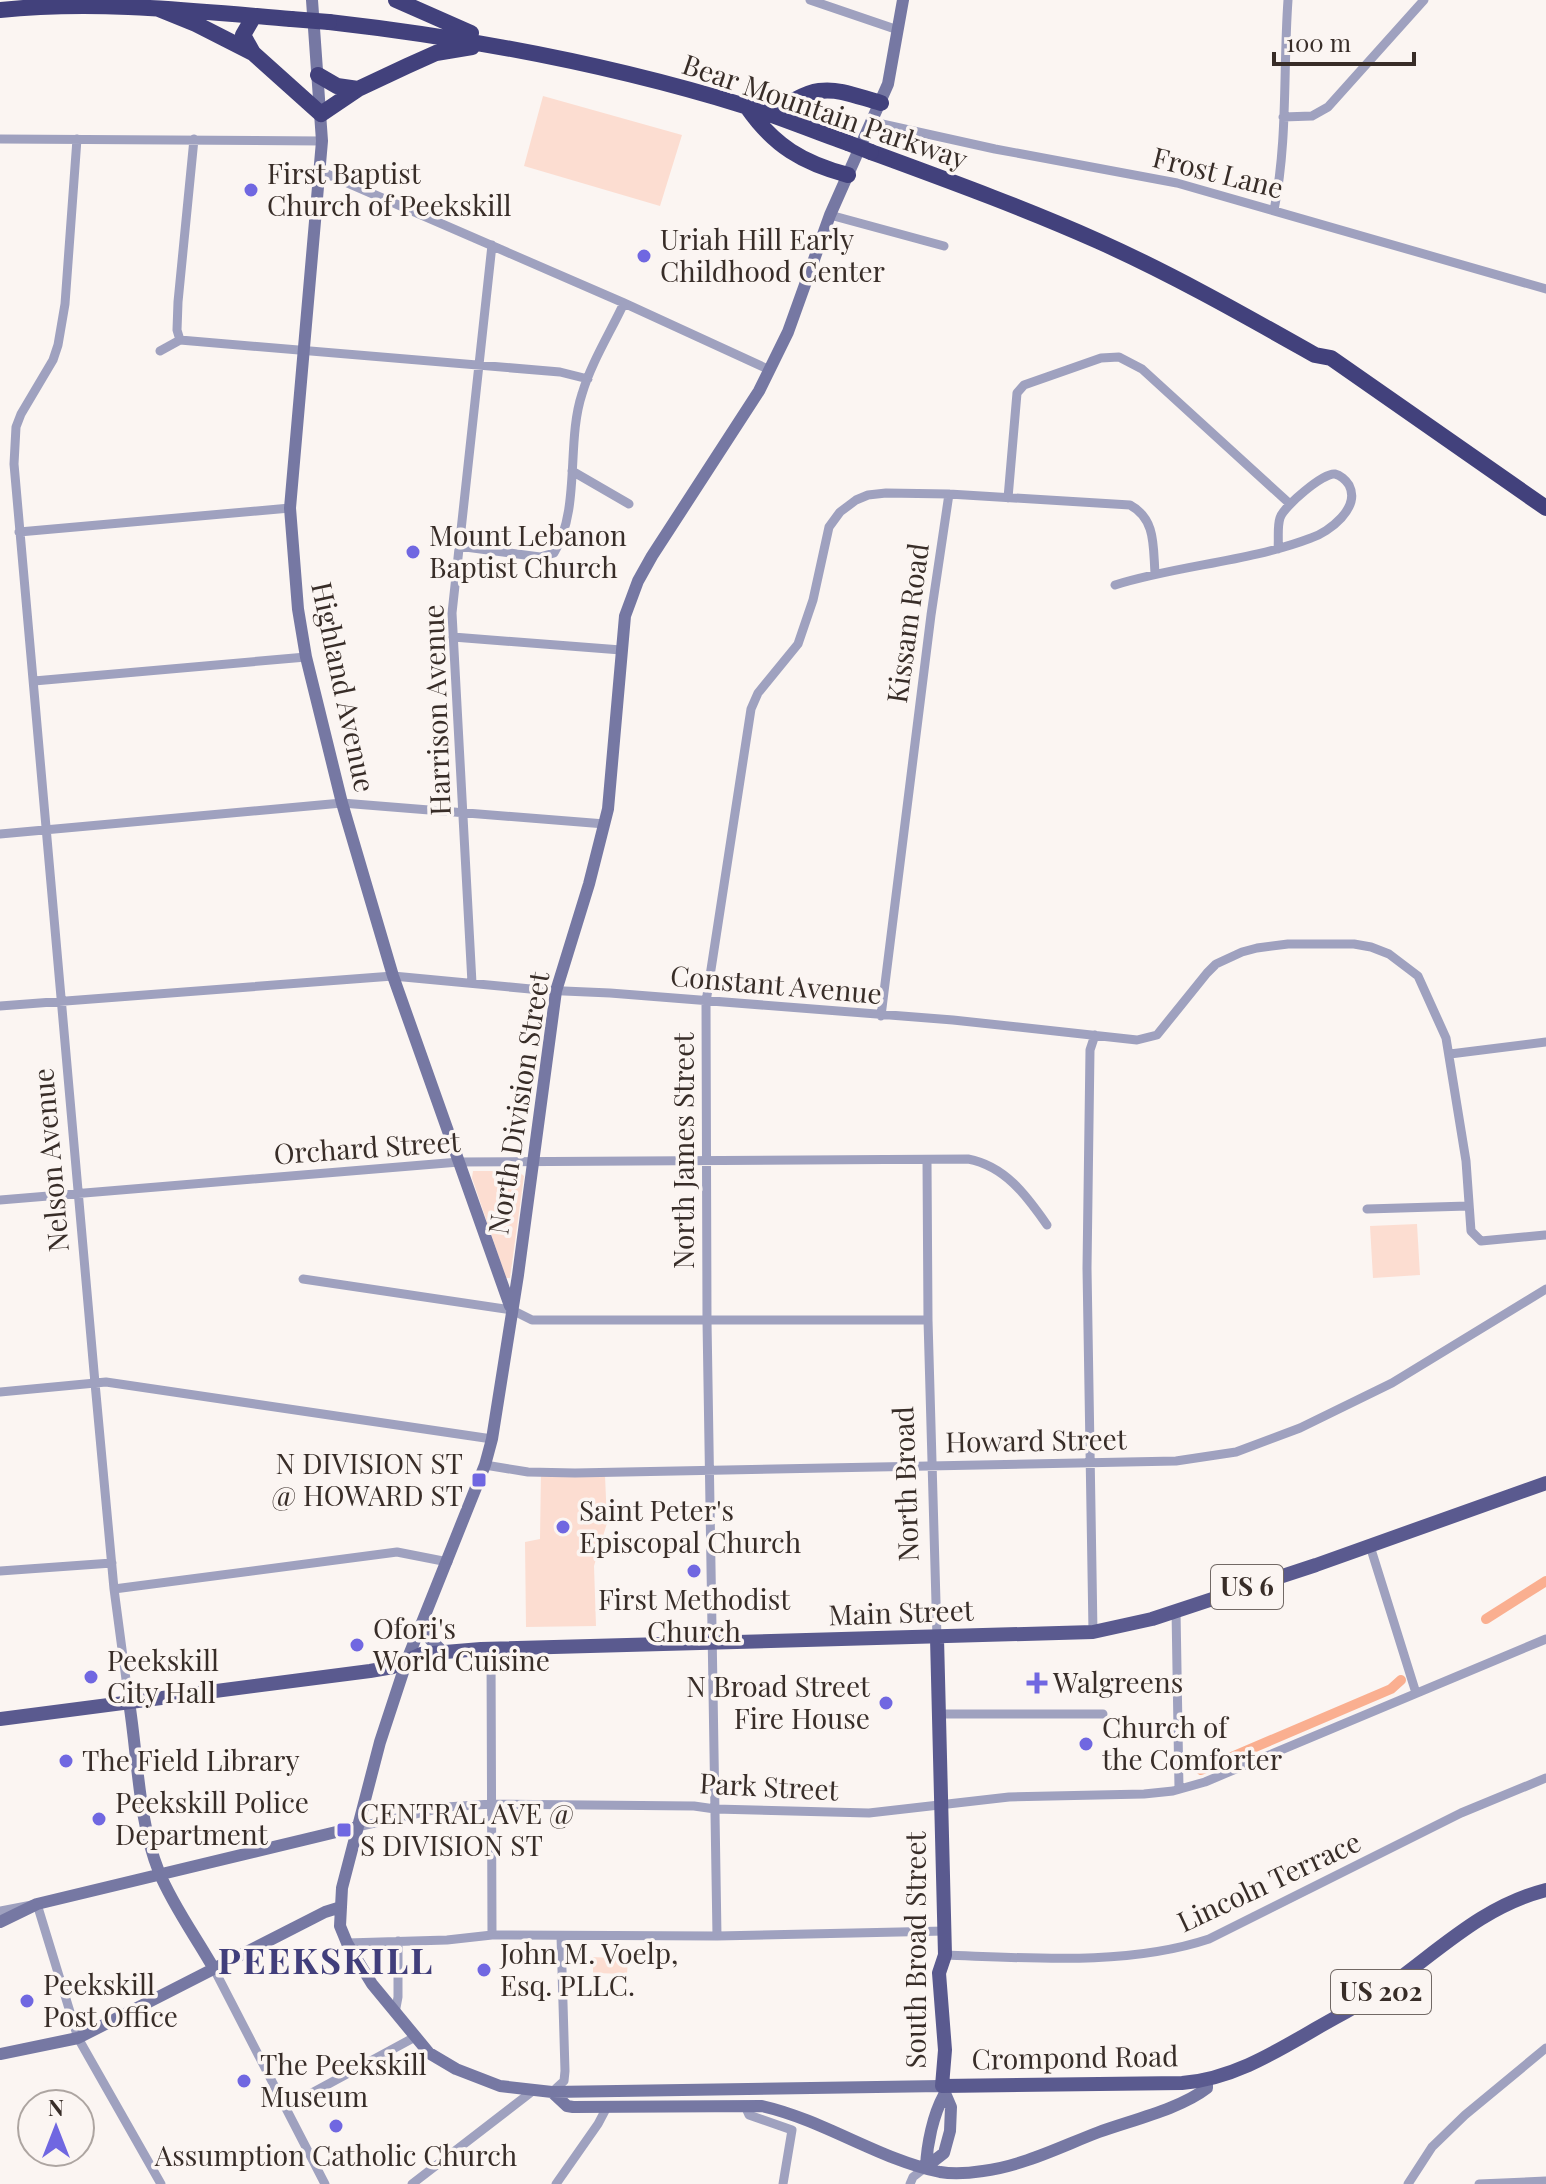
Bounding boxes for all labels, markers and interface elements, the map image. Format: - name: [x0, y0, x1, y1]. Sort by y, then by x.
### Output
- scale bar: [1274, 16, 1414, 66]
- text: 100 m: [1286, 26, 1351, 58]
- street label: Bear Mountain Parkway: [678, 44, 973, 177]
- street label: Frost Lane: [1149, 137, 1288, 206]
- place label: First Baptist Church of Peekskill: [267, 154, 512, 223]
- marker: First Baptist Church of Peekskill: [242, 181, 260, 199]
- place label: Uriah Hill Early Childhood Center: [660, 220, 886, 289]
- marker: Uriah Hill Early Childhood Center: [635, 247, 653, 265]
- place label: Mount Lebanon Baptist Church: [429, 516, 627, 585]
- street label: Kissam Road: [877, 540, 936, 705]
- marker: Mount Lebanon Baptist Church: [404, 543, 422, 561]
- street label: Highland Avenue: [304, 578, 385, 795]
- street label: Harrison Avenue: [413, 604, 458, 816]
- street label: Constant Avenue: [669, 956, 883, 1011]
- street label: North Division Street: [478, 968, 557, 1237]
- street label: North James Street: [664, 1032, 701, 1269]
- street label: Nelson Avenue: [23, 1067, 76, 1254]
- street label: Orchard Street: [272, 1121, 463, 1171]
- street label: North Broad: [883, 1406, 926, 1562]
- street label: Howard Street: [945, 1419, 1128, 1460]
- place label: N DIVISION ST @ HOWARD ST: [271, 1444, 463, 1513]
- marker: N DIVISION ST @ HOWARD ST: [470, 1471, 488, 1489]
- place label: Saint Peter's Episcopal Church: [579, 1491, 802, 1560]
- marker: Saint Peter's Episcopal Church: [554, 1518, 572, 1536]
- marker: First Methodist Church: [685, 1562, 703, 1580]
- road number: US 6: [1211, 1565, 1283, 1609]
- place label: First Methodist Church: [598, 1580, 791, 1649]
- street label: Main Street: [828, 1590, 975, 1633]
- place label: Ofori's World Cuisine: [372, 1609, 550, 1678]
- marker: Ofori's World Cuisine: [348, 1636, 366, 1654]
- place label: Peekskill City Hall: [107, 1641, 219, 1710]
- place label: Walgreens: [1052, 1663, 1183, 1700]
- place label: N Broad Street Fire House: [686, 1667, 871, 1736]
- marker: Peekskill City Hall: [82, 1668, 100, 1686]
- marker: Walgreens: [1028, 1674, 1046, 1692]
- marker: N Broad Street Fire House: [877, 1694, 895, 1712]
- place label: Church of the Comforter: [1102, 1708, 1283, 1777]
- marker: Church of the Comforter: [1077, 1735, 1095, 1753]
- place label: The Field Library: [82, 1741, 300, 1778]
- marker: The Field Library: [57, 1752, 75, 1770]
- street label: Park Street: [699, 1763, 841, 1808]
- place label: Peekskill Police Department: [115, 1783, 309, 1852]
- place label: CENTRAL AVE @ S DIVISION ST: [360, 1794, 574, 1863]
- marker: Peekskill Police Department: [90, 1810, 108, 1828]
- marker: CENTRAL AVE @ S DIVISION ST: [335, 1821, 353, 1839]
- street label: Lincoln Terrace: [1171, 1822, 1366, 1939]
- street label: South Broad Street: [896, 1830, 933, 2069]
- place label: John M. Voelp, Esq. PLLC.: [499, 1934, 678, 2003]
- district label: PEEKSKILL: [218, 1935, 434, 1983]
- marker: John M. Voelp, Esq. PLLC.: [475, 1961, 493, 1979]
- place label: Peekskill Post Office: [43, 1965, 178, 2034]
- road number: US 202: [1331, 1970, 1431, 2014]
- marker: Peekskill Post Office: [18, 1992, 36, 2010]
- street label: Crompond Road: [971, 2036, 1179, 2077]
- place label: The Peekskill Museum: [260, 2045, 427, 2114]
- marker: The Peekskill Museum: [235, 2072, 253, 2090]
- north arrow: [16, 2088, 96, 2168]
- text: N: [48, 2092, 64, 2122]
- marker: Assumption Catholic Church: [327, 2117, 345, 2135]
- place label: Assumption Catholic Church: [154, 2136, 518, 2173]

